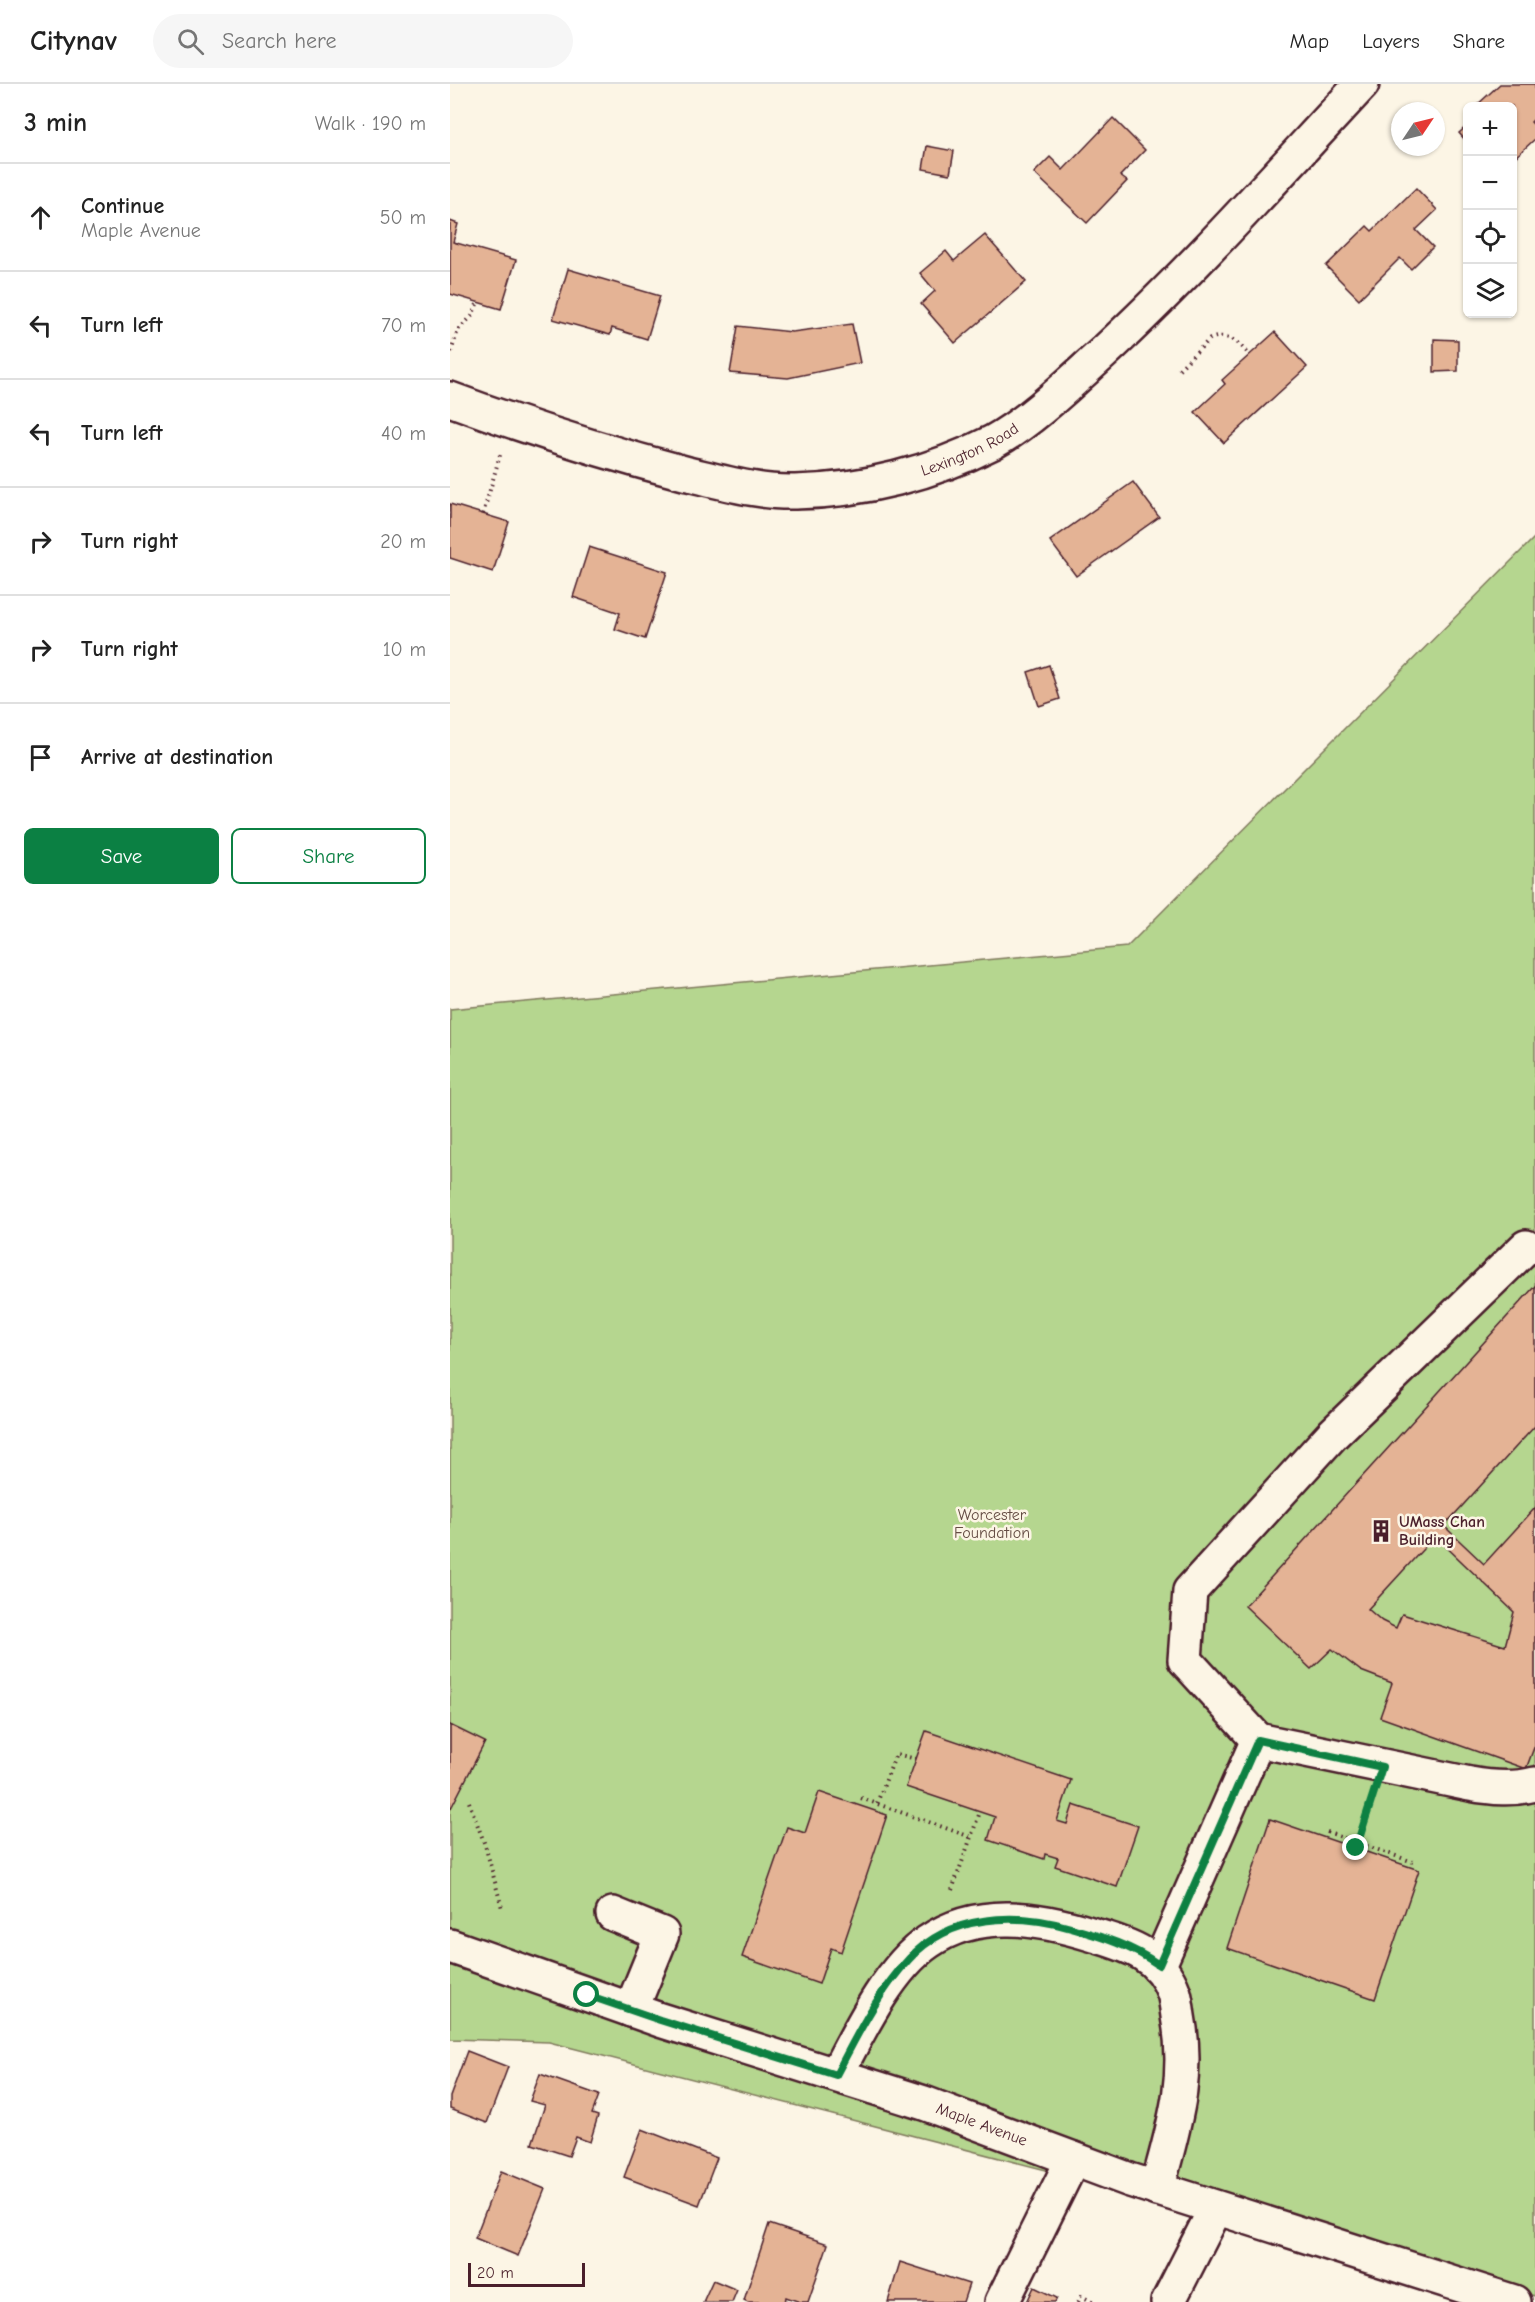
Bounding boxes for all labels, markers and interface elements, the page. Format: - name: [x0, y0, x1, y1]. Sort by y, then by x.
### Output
- search box: [153, 14, 573, 68]
- text: Citynav: [30, 25, 117, 57]
- icon: search: [174, 25, 207, 58]
- text: Search here: [222, 28, 336, 54]
- text: Map: [1290, 29, 1329, 53]
- text: Layers: [1362, 29, 1420, 53]
- text: Share: [1453, 29, 1505, 53]
- north arrow: [1391, 102, 1445, 156]
- map controls: [1463, 102, 1517, 318]
- button: +: [1463, 102, 1517, 156]
- text: 3 min: [24, 108, 87, 138]
- text: Walk · 190 m: [315, 112, 426, 135]
- button: −: [1463, 156, 1517, 210]
- text: Continue: [81, 193, 164, 219]
- icon: ahead: [24, 201, 57, 234]
- text: 50 m: [380, 206, 426, 229]
- button: locate: [1463, 210, 1517, 264]
- text: Maple Avenue: [81, 219, 201, 242]
- button: layers: [1463, 264, 1517, 318]
- icon: left: [24, 309, 57, 342]
- text: Turn left: [81, 312, 163, 338]
- text: 70 m: [381, 314, 426, 337]
- icon: left: [24, 417, 57, 450]
- street label: Lexington Road: [919, 419, 1022, 480]
- text: Turn left: [81, 420, 163, 446]
- text: 40 m: [381, 422, 426, 445]
- icon: right: [24, 525, 57, 558]
- text: Turn right: [81, 528, 178, 554]
- text: 20 m: [380, 530, 426, 553]
- icon: right: [24, 633, 57, 666]
- text: Turn right: [81, 636, 178, 662]
- text: 10 m: [383, 638, 426, 661]
- icon: arrive: [24, 741, 57, 774]
- text: Arrive at destination: [81, 744, 273, 770]
- button: Save: [24, 828, 219, 884]
- button: Share: [231, 828, 426, 884]
- park label: Worcester Foundation: [954, 1506, 1030, 1542]
- place label: UMass Chan Building: [1399, 1513, 1485, 1549]
- building icon: UMass Chan Building: [1368, 1518, 1394, 1544]
- route end: [1342, 1834, 1368, 1860]
- route start: [573, 1981, 599, 2007]
- street label: Maple Avenue: [934, 2099, 1030, 2150]
- scale bar: [468, 2260, 585, 2288]
- text: 20 m: [477, 2264, 514, 2282]

